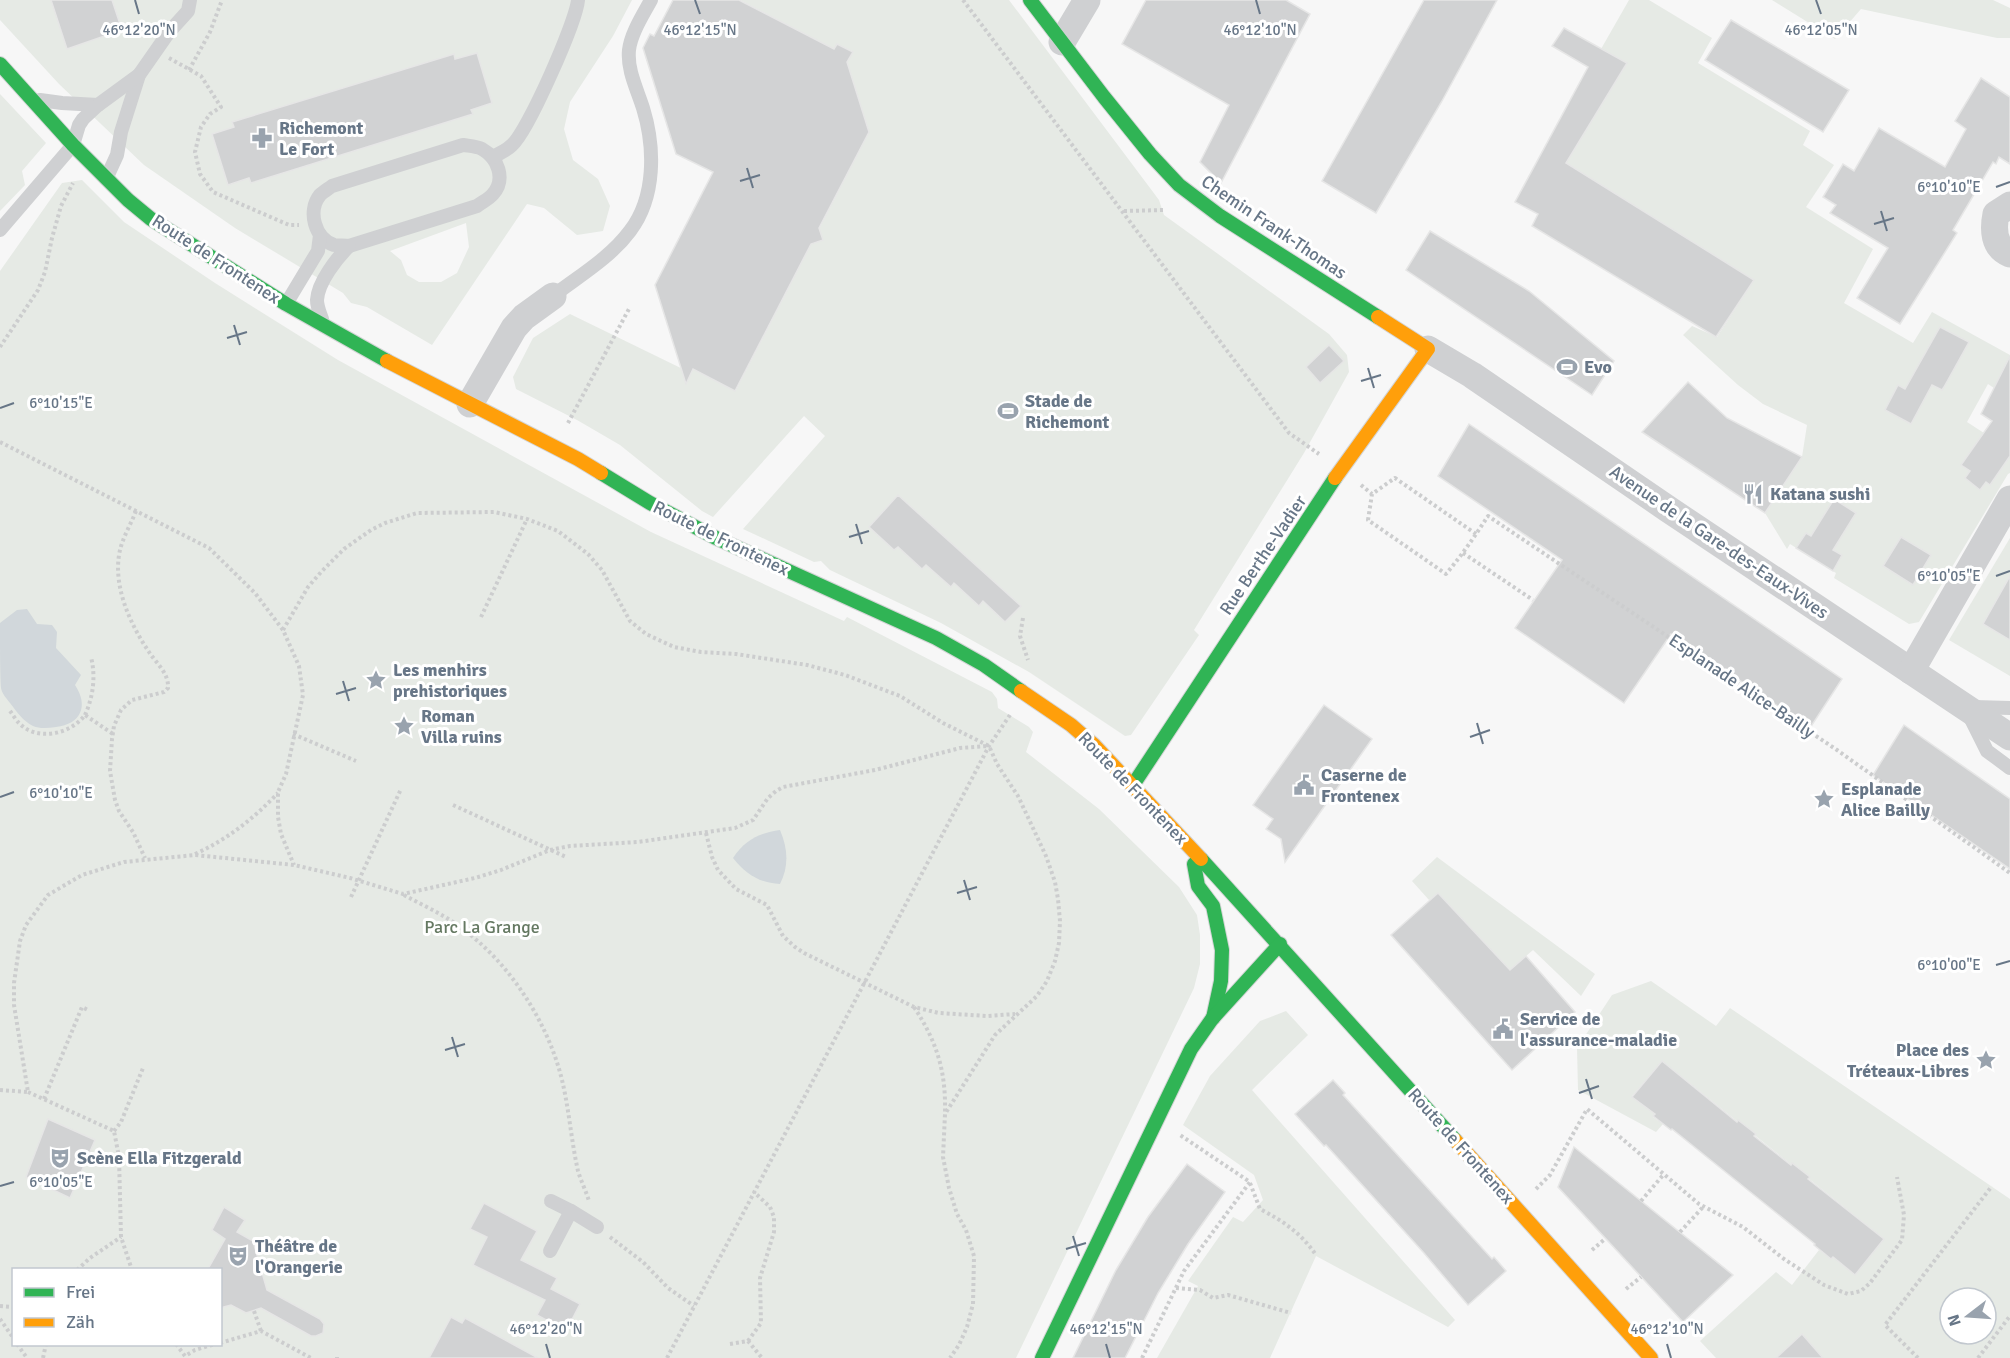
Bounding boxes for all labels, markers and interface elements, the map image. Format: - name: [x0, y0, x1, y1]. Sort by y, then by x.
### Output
- text: 46°12'20"N: [102, 21, 176, 39]
- text: 46°12'15"N: [663, 21, 737, 39]
- text: 46°12'10"N: [1223, 21, 1297, 39]
- text: 46°12'05"N: [1784, 21, 1858, 39]
- place label: Richemont Le Fort: [279, 117, 363, 160]
- pharmacy icon: Richemont Le Fort: [250, 126, 274, 150]
- street label: Chemin Frank-Thomas: [1197, 170, 1351, 284]
- text: 6°10'10"E: [1917, 178, 1981, 196]
- street label: Route de Frontenex: [148, 209, 285, 309]
- sports icon: Evo: [1555, 355, 1579, 379]
- place label: Evo: [1584, 356, 1612, 378]
- place label: Stade de Richemont: [1025, 390, 1109, 433]
- text: 6°10'15"E: [29, 394, 93, 412]
- sports icon: Stade de Richemont: [996, 399, 1020, 423]
- street label: Avenue de la Gare-des-Eaux-Vives: [1606, 461, 1833, 624]
- restaurant icon: Katana sushi: [1741, 482, 1765, 506]
- place label: Katana sushi: [1770, 483, 1870, 505]
- street label: Rue Berthe-Vadier: [1215, 491, 1311, 619]
- street label: Route de Frontenex: [650, 496, 793, 581]
- text: 6°10'05"E: [1917, 567, 1981, 585]
- street label: Esplanade Alice-Bailly: [1665, 629, 1820, 743]
- place label: Les menhirs prehistoriques: [393, 659, 507, 702]
- place icon: Les menhirs prehistoriques: [364, 668, 388, 692]
- place label: Roman Villa ruins: [421, 705, 502, 748]
- place icon: Roman Villa ruins: [392, 714, 416, 738]
- street label: Route de Frontenex: [1074, 727, 1193, 849]
- place label: Caserne de Frontenex: [1321, 764, 1407, 807]
- public building icon: Caserne de Frontenex: [1292, 773, 1316, 797]
- place label: Esplanade Alice Bailly: [1841, 778, 1930, 821]
- text: 6°10'10"E: [29, 784, 93, 802]
- place icon: Esplanade Alice Bailly: [1812, 787, 1836, 811]
- park label: Parc La Grange: [424, 916, 540, 938]
- text: 6°10'00"E: [1917, 956, 1981, 974]
- place label: Service de l'assurance-maladie: [1520, 1008, 1677, 1051]
- public building icon: Service de l'assurance-maladie: [1491, 1017, 1515, 1041]
- place label: Place des Tréteaux-Libres: [1847, 1039, 1969, 1082]
- place icon: Place des Tréteaux-Libres: [1974, 1048, 1998, 1072]
- street label: Route de Frontenex: [1403, 1084, 1519, 1209]
- theatre icon: Scène Ella Fitzgerald: [48, 1146, 72, 1170]
- place label: Scène Ella Fitzgerald: [77, 1147, 242, 1169]
- text: 6°10'05"E: [29, 1173, 93, 1191]
- place label: Théâtre de l'Orangerie: [255, 1235, 343, 1278]
- theatre icon: Théâtre de l'Orangerie: [226, 1244, 250, 1268]
- legend: [12, 1268, 222, 1346]
- text: Frei: [66, 1281, 95, 1303]
- north arrow: [1938, 1286, 1998, 1346]
- text: Zäh: [66, 1311, 95, 1333]
- text: N: [1943, 1312, 1966, 1328]
- text: 46°12'20"N: [509, 1320, 583, 1338]
- text: 46°12'15"N: [1069, 1320, 1143, 1338]
- text: 46°12'10"N: [1630, 1320, 1704, 1338]

